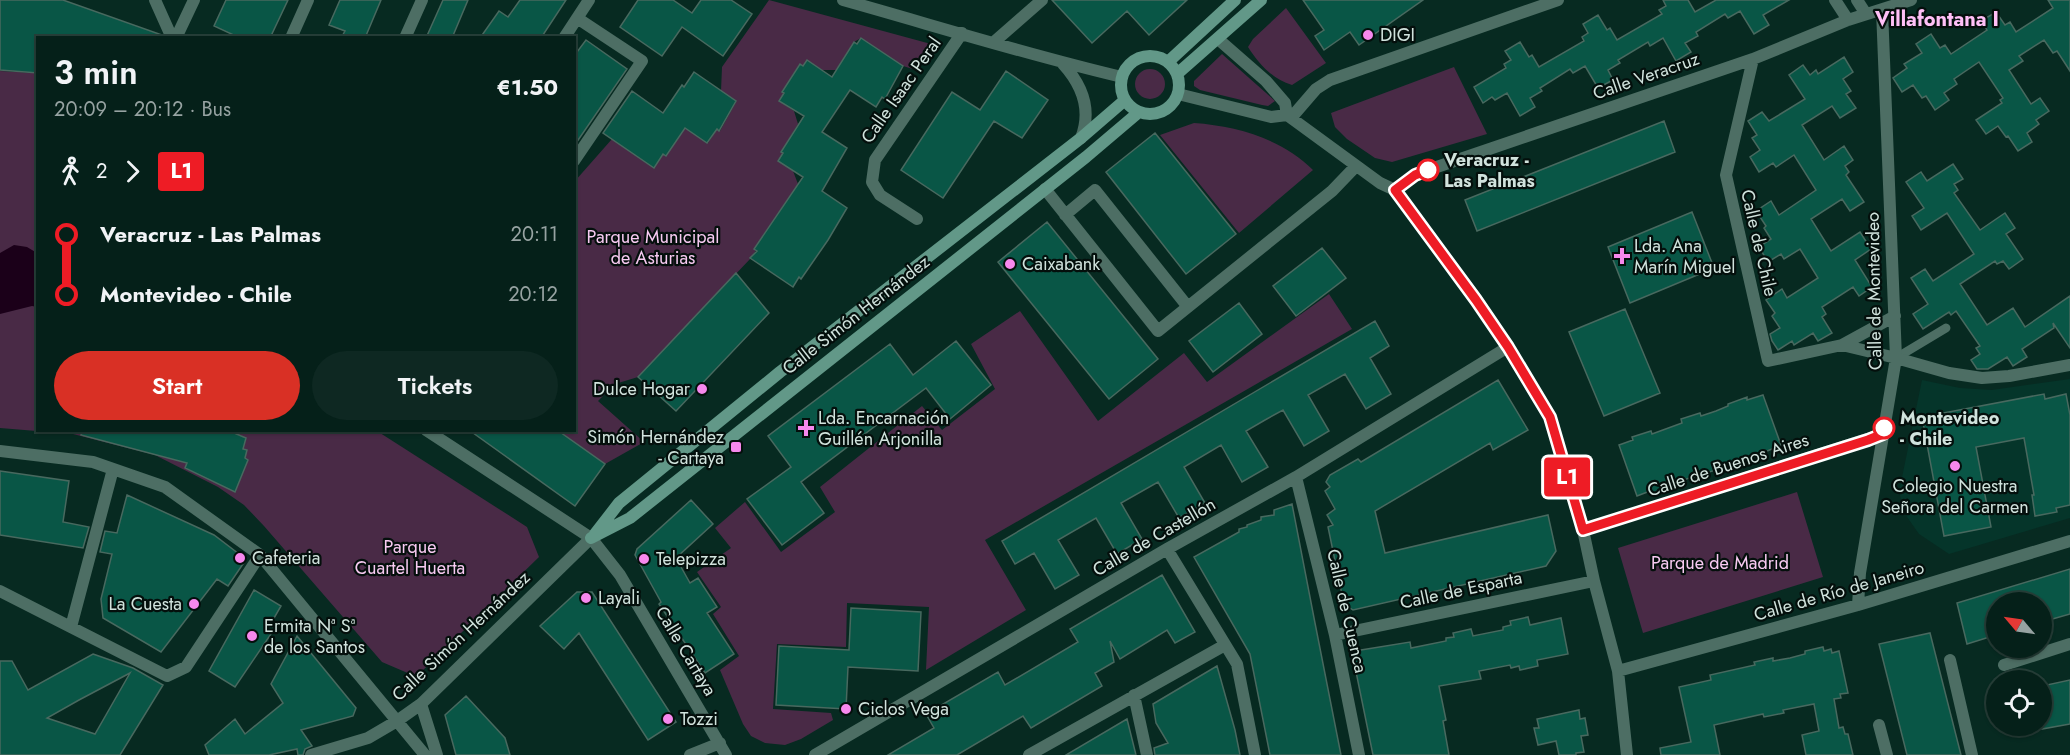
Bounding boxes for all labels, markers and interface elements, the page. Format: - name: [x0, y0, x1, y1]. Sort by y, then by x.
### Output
- district label: Villafontana I: [1874, 5, 1999, 34]
- place label: DIGI: [1380, 22, 1415, 48]
- marker: DIGI: [1361, 28, 1375, 42]
- street label: Calle Isaac Peral: [855, 32, 947, 148]
- street label: Calle Veracruz: [1589, 45, 1703, 106]
- text: 3 min: [54, 49, 138, 96]
- text: €1.50: [497, 71, 558, 103]
- text: 20:09 – 20:12 · Bus: [54, 95, 231, 124]
- place label: Veracruz - Las Palmas: [1443, 147, 1535, 194]
- icon: walk: [54, 155, 87, 188]
- icon: forward: [116, 155, 149, 188]
- text: L1: [170, 156, 192, 186]
- text: 2: [96, 157, 107, 186]
- marker: Veracruz - Las Palmas: [1417, 159, 1439, 181]
- street label: Calle de Chile: [1734, 187, 1784, 299]
- street label: Calle de Montevideo: [1860, 212, 1888, 370]
- text: Veracruz - Las Palmas: [100, 218, 321, 250]
- text: 20:11: [511, 220, 558, 249]
- park label: Parque Municipal de Asturias: [587, 224, 719, 271]
- place label: Lda. Ana Marín Miguel: [1634, 233, 1735, 280]
- street label: Calle Simón Hernández: [777, 249, 936, 381]
- marker: Lda. Ana Marín Miguel: [1615, 249, 1629, 263]
- place label: Caixabank: [1022, 251, 1100, 277]
- marker: Caixabank: [1003, 257, 1017, 271]
- text: Montevideo - Chile: [100, 278, 292, 310]
- text: 20:12: [508, 280, 558, 309]
- button: Start: [54, 351, 300, 420]
- button: Tickets: [312, 351, 558, 420]
- place label: Dulce Hogar: [593, 376, 691, 402]
- marker: Dulce Hogar: [695, 382, 709, 396]
- place label: Lda. Encarnación Guillén Arjonilla: [818, 405, 949, 452]
- place label: Montevideo - Chile: [1900, 405, 2000, 452]
- marker: Montevideo - Chile: [1873, 417, 1895, 439]
- marker: Lda. Encarnación Guillén Arjonilla: [799, 421, 813, 435]
- place label: Simón Hernández - Cartaya: [587, 424, 725, 471]
- street label: Calle de Buenos Aires: [1644, 427, 1812, 503]
- marker: Simón Hernández - Cartaya: [729, 440, 743, 454]
- line badge: L1: [1540, 458, 1594, 496]
- marker: Colegio Nuestra Señora del Carmen: [1948, 459, 1962, 473]
- text: L1: [1556, 462, 1578, 492]
- place label: Colegio Nuestra Señora del Carmen: [1881, 473, 2029, 520]
- street label: Calle de Castellón: [1088, 491, 1220, 583]
- park label: Parque Cuartel Huerta: [355, 534, 465, 581]
- place label: Cafeteria: [252, 545, 321, 571]
- place label: Telepizza: [656, 546, 726, 572]
- street label: Calle de Cuenca: [1320, 546, 1374, 676]
- park label: Parque de Madrid: [1651, 550, 1789, 576]
- marker: Cafeteria: [233, 551, 247, 565]
- marker: Telepizza: [637, 552, 651, 566]
- street label: Calle de Río de Janeiro: [1751, 554, 1927, 628]
- street label: Calle Simón Hernández: [386, 564, 536, 707]
- street label: Calle de Esparta: [1398, 564, 1524, 616]
- place label: Layali: [598, 585, 640, 611]
- place label: La Cuesta: [109, 591, 182, 617]
- marker: Layali: [579, 591, 593, 605]
- north arrow: [1986, 592, 2052, 658]
- map controls: [1986, 592, 2052, 736]
- marker: La Cuesta: [187, 597, 201, 611]
- street label: Calle Cartaya: [649, 601, 723, 701]
- place label: Ermita Nª Sª de los Santos: [264, 613, 365, 660]
- marker: Ermita Nª Sª de los Santos: [245, 629, 259, 643]
- button: locate: [1986, 670, 2052, 736]
- place label: Ciclos Vega: [858, 696, 949, 722]
- marker: Ciclos Vega: [839, 702, 853, 716]
- place label: Tozzi: [680, 706, 718, 732]
- marker: Tozzi: [661, 712, 675, 726]

